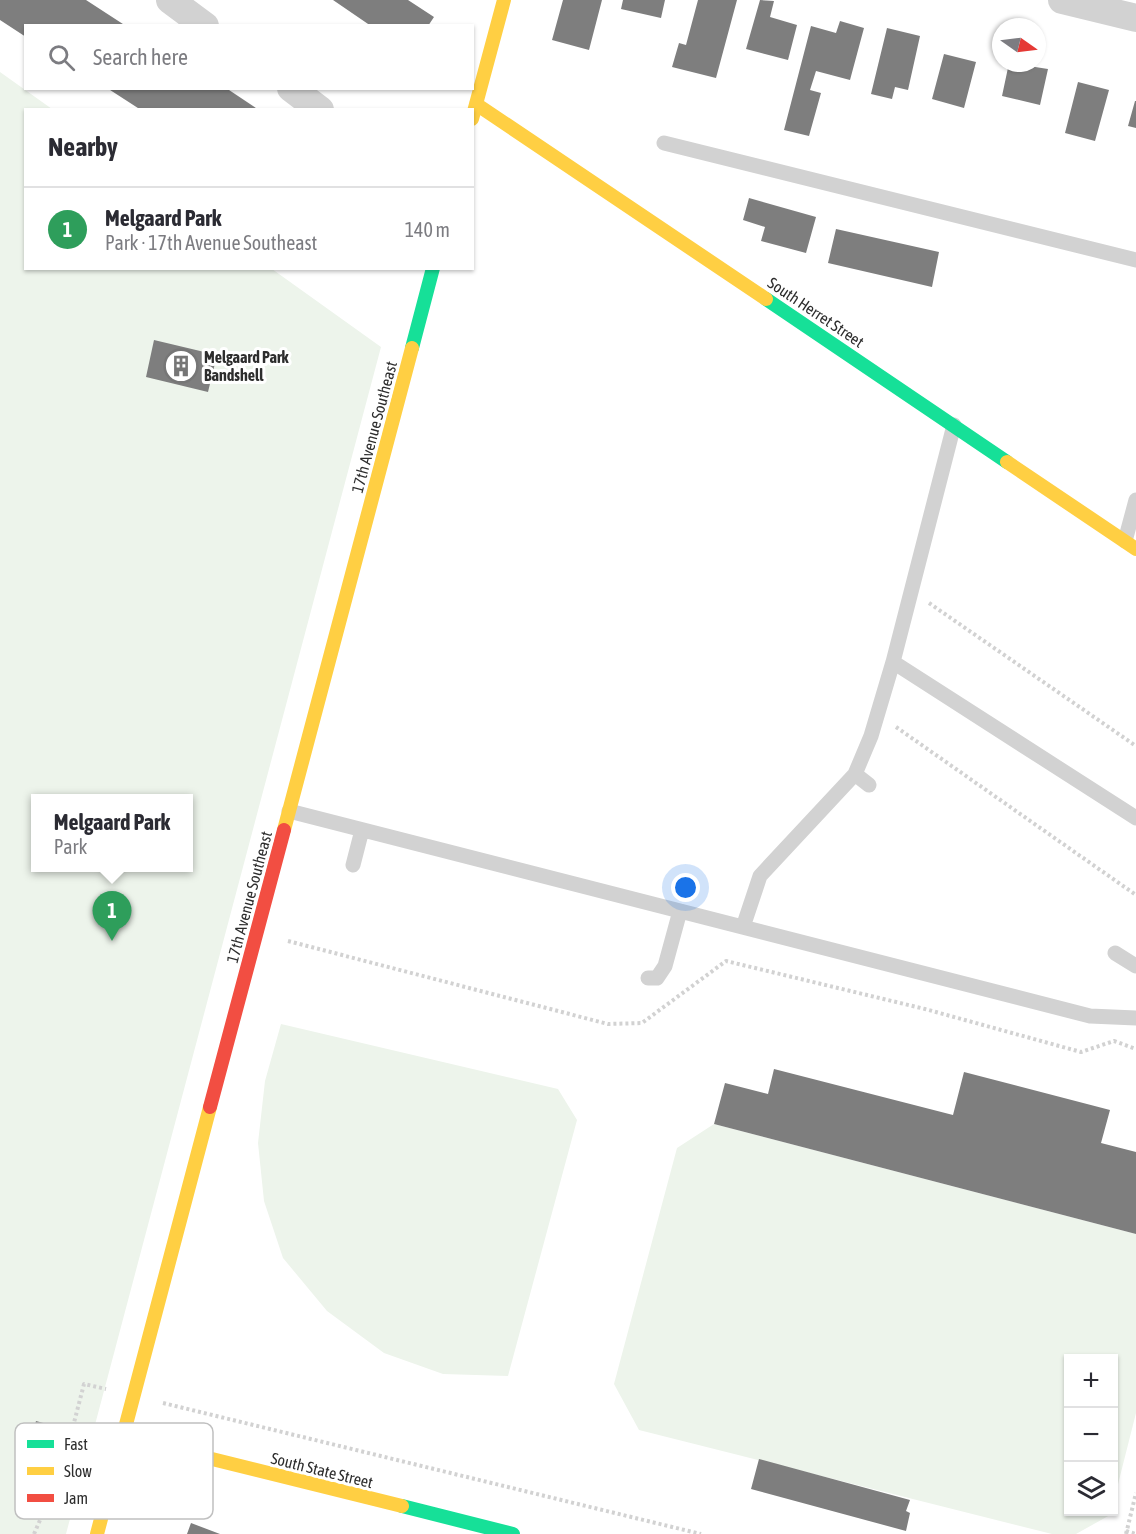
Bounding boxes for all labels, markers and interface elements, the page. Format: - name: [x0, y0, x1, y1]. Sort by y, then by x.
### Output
- north arrow: [992, 18, 1046, 72]
- search box: [24, 24, 474, 90]
- icon: search: [45, 41, 78, 74]
- text: Search here: [93, 44, 188, 70]
- text: Nearby: [48, 132, 118, 162]
- text: Melgaard Park: [105, 205, 221, 231]
- text: 1: [63, 218, 72, 241]
- text: 140 m: [405, 218, 450, 241]
- text: Park · 17th Avenue Southeast: [105, 231, 317, 254]
- street label: South Herret Street: [765, 273, 868, 351]
- building icon: Melgaard Park Bandshell: [163, 348, 199, 384]
- place label: Melgaard Park Bandshell: [204, 348, 290, 384]
- street label: 17th Avenue Southeast: [348, 359, 400, 495]
- popup: [31, 794, 193, 872]
- text: Melgaard Park: [54, 809, 170, 835]
- street label: 17th Avenue Southeast: [223, 829, 275, 965]
- text: Park: [54, 835, 87, 858]
- your location: [671, 873, 700, 902]
- pin: 1: [92, 892, 132, 941]
- map controls: [1064, 1354, 1118, 1516]
- button: +: [1064, 1354, 1118, 1408]
- button: −: [1064, 1408, 1118, 1462]
- legend: [15, 1423, 213, 1519]
- text: Fast: [64, 1435, 88, 1453]
- street label: South State Street: [269, 1449, 375, 1491]
- text: Slow: [64, 1462, 92, 1480]
- button: layers: [1064, 1462, 1118, 1516]
- text: Jam: [64, 1489, 88, 1507]

